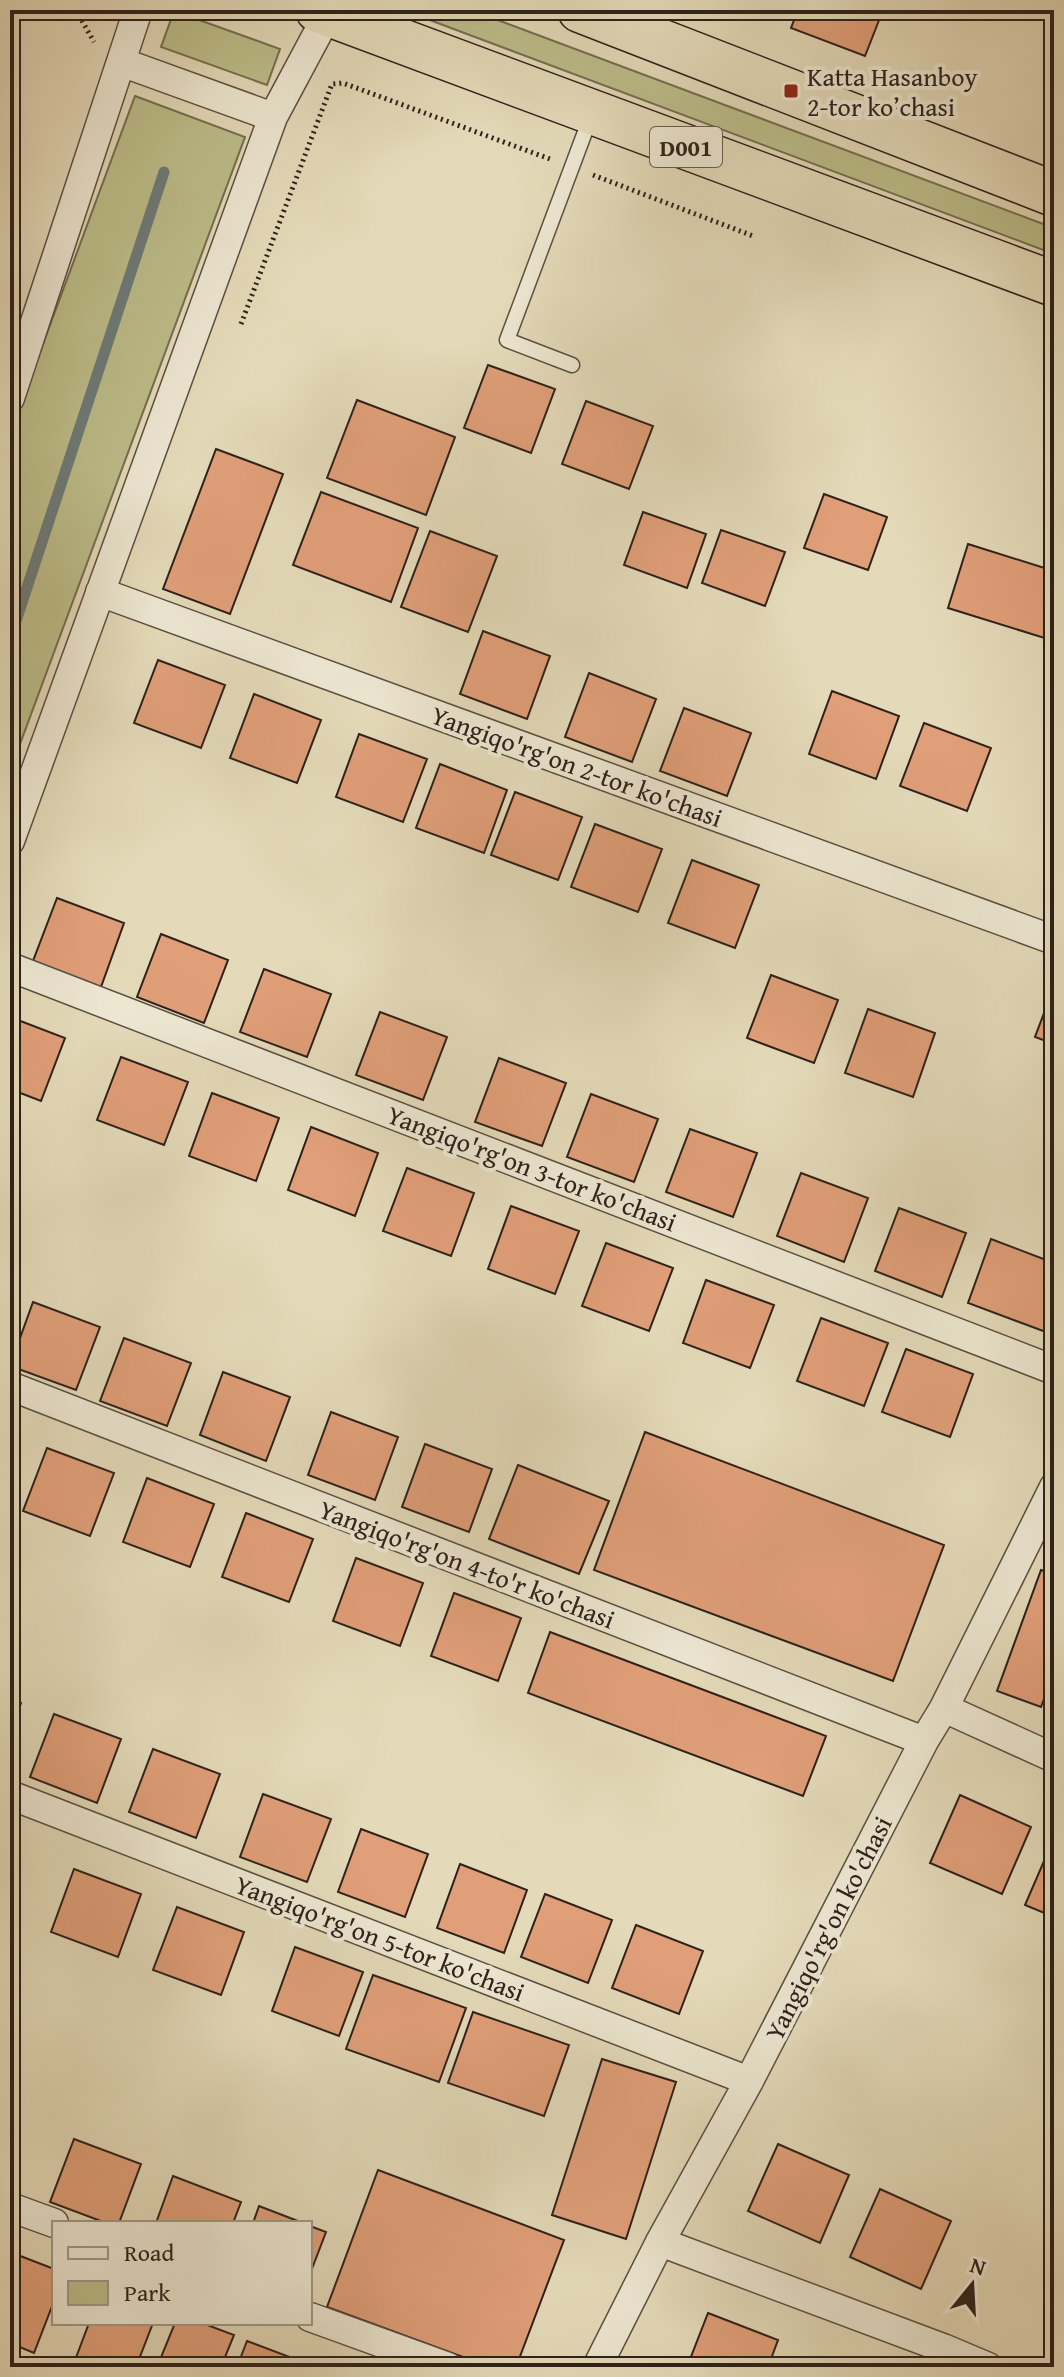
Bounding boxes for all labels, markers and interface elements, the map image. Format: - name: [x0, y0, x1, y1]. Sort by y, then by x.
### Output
- place label: Katta Hasanboy 2-tor ko’chasi: [807, 57, 978, 126]
- marker: Katta Hasanboy 2-tor ko’chasi: [782, 82, 800, 100]
- road number: D001: [650, 127, 722, 167]
- street label: Yangiqo'rg'on 2-tor ko'chasi: [426, 695, 728, 837]
- street label: Yangiqo'rg'on 3-tor ko'chasi: [382, 1095, 682, 1241]
- street label: Yangiqo'rg'on 4-to'r ko'chasi: [313, 1490, 621, 1638]
- street label: Yangiqo'rg'on ko'chasi: [755, 1809, 901, 2047]
- street label: Yangiqo'rg'on 5-tor ko'chasi: [230, 1865, 530, 2011]
- legend: [52, 2221, 312, 2325]
- text: Road: [124, 2235, 174, 2270]
- north arrow: [932, 2245, 1012, 2325]
- text: N: [966, 2248, 990, 2284]
- text: Park: [124, 2275, 171, 2310]

